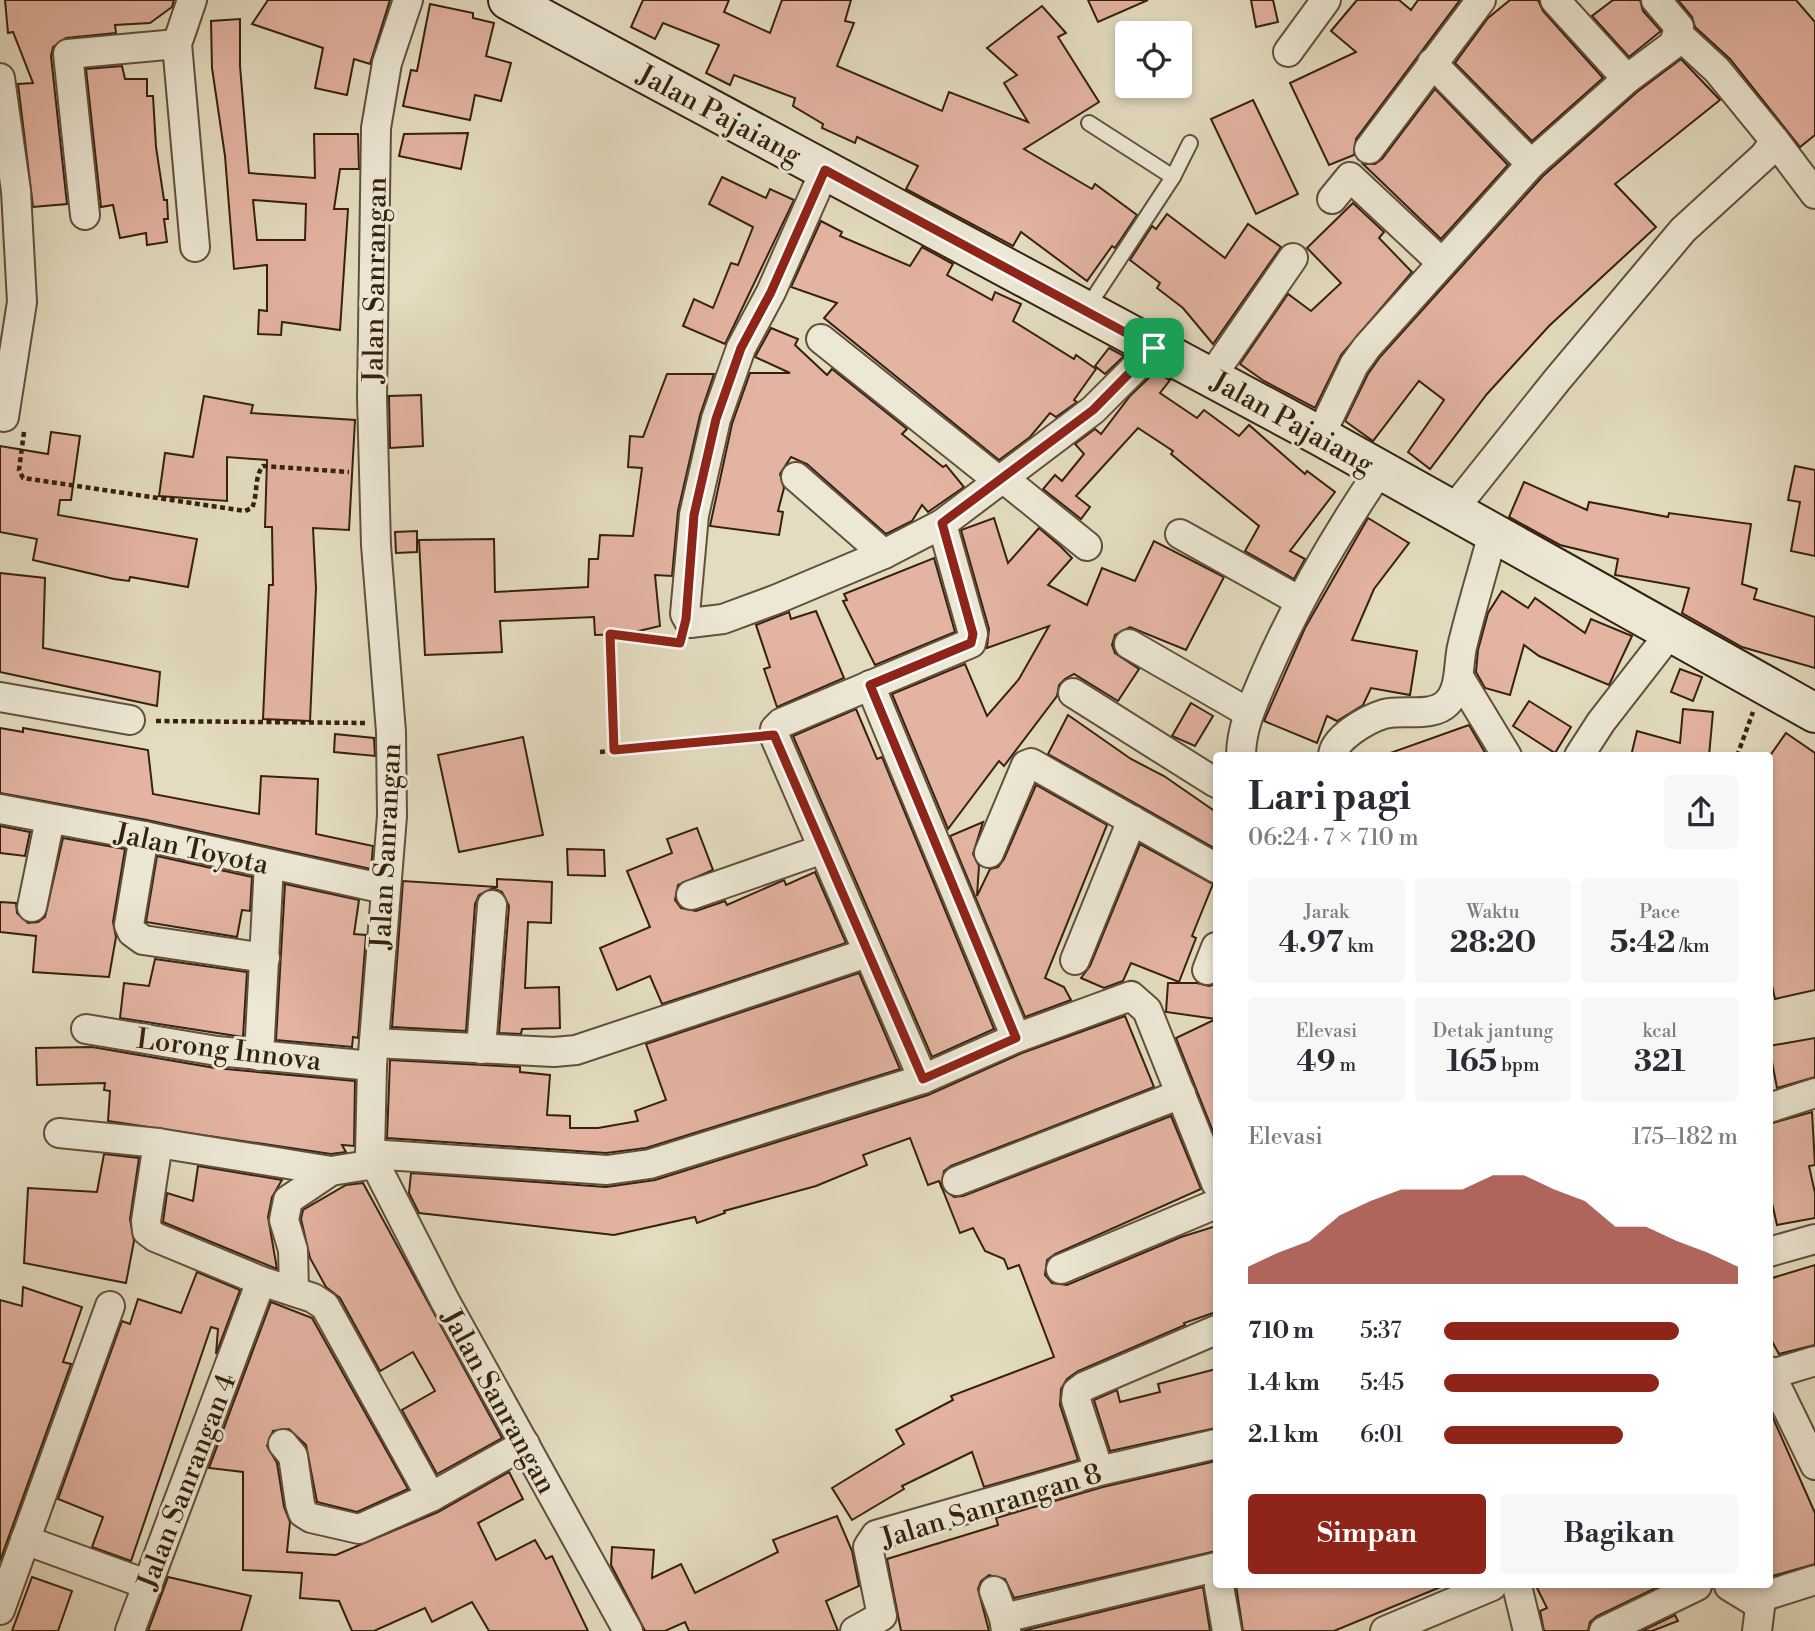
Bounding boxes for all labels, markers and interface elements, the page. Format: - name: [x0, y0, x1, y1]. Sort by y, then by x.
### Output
- map controls: [1115, 21, 1192, 98]
- button: locate: [1115, 21, 1192, 98]
- street label: Jalan Pajaiang: [630, 57, 808, 173]
- street label: Jalan Sanrangan: [356, 176, 395, 384]
- pin: [1124, 318, 1184, 378]
- icon: arrive: [1135, 329, 1173, 367]
- street label: Jalan Pajaiang: [1204, 364, 1380, 483]
- street label: Jalan Sanrangan: [364, 742, 409, 951]
- text: Lari pagi: [1248, 774, 1411, 821]
- button: share: [1664, 775, 1738, 849]
- street label: Jalan Toyota: [111, 816, 273, 883]
- text: 06:24 · 7 × 710 m: [1248, 824, 1419, 852]
- text: Jarak: [1304, 900, 1349, 924]
- text: Waktu: [1466, 900, 1520, 924]
- text: Pace: [1639, 900, 1680, 924]
- text: 4.97: [1279, 924, 1344, 962]
- text: 28:20: [1450, 924, 1536, 962]
- text: 5:42: [1610, 924, 1675, 962]
- text: km: [1344, 934, 1374, 958]
- text: /km: [1675, 934, 1710, 958]
- text: Elevasi: [1295, 1019, 1357, 1043]
- text: Detak jantung: [1433, 1019, 1553, 1043]
- text: kcal: [1642, 1019, 1677, 1043]
- street label: Lorong Innova: [134, 1022, 324, 1079]
- text: 49: [1297, 1043, 1336, 1081]
- text: 165: [1446, 1043, 1497, 1081]
- text: 321: [1634, 1043, 1685, 1081]
- text: m: [1336, 1053, 1356, 1077]
- text: bpm: [1497, 1053, 1540, 1077]
- text: Elevasi: [1248, 1123, 1323, 1151]
- text: 175–182 m: [1632, 1123, 1738, 1151]
- street label: Jalan Sanrangan: [433, 1302, 564, 1501]
- text: 710 m: [1248, 1317, 1314, 1345]
- text: 5:37: [1360, 1317, 1402, 1345]
- street label: Jalan Sanrangan 4: [130, 1369, 245, 1595]
- text: 1.4 km: [1248, 1369, 1320, 1397]
- text: 5:45: [1360, 1369, 1404, 1397]
- text: 2.1 km: [1248, 1421, 1319, 1449]
- text: 6:01: [1360, 1421, 1404, 1449]
- street label: Jalan Sanrangan 8: [876, 1456, 1106, 1557]
- button: Simpan: [1248, 1494, 1486, 1574]
- button: Bagikan: [1500, 1494, 1738, 1574]

